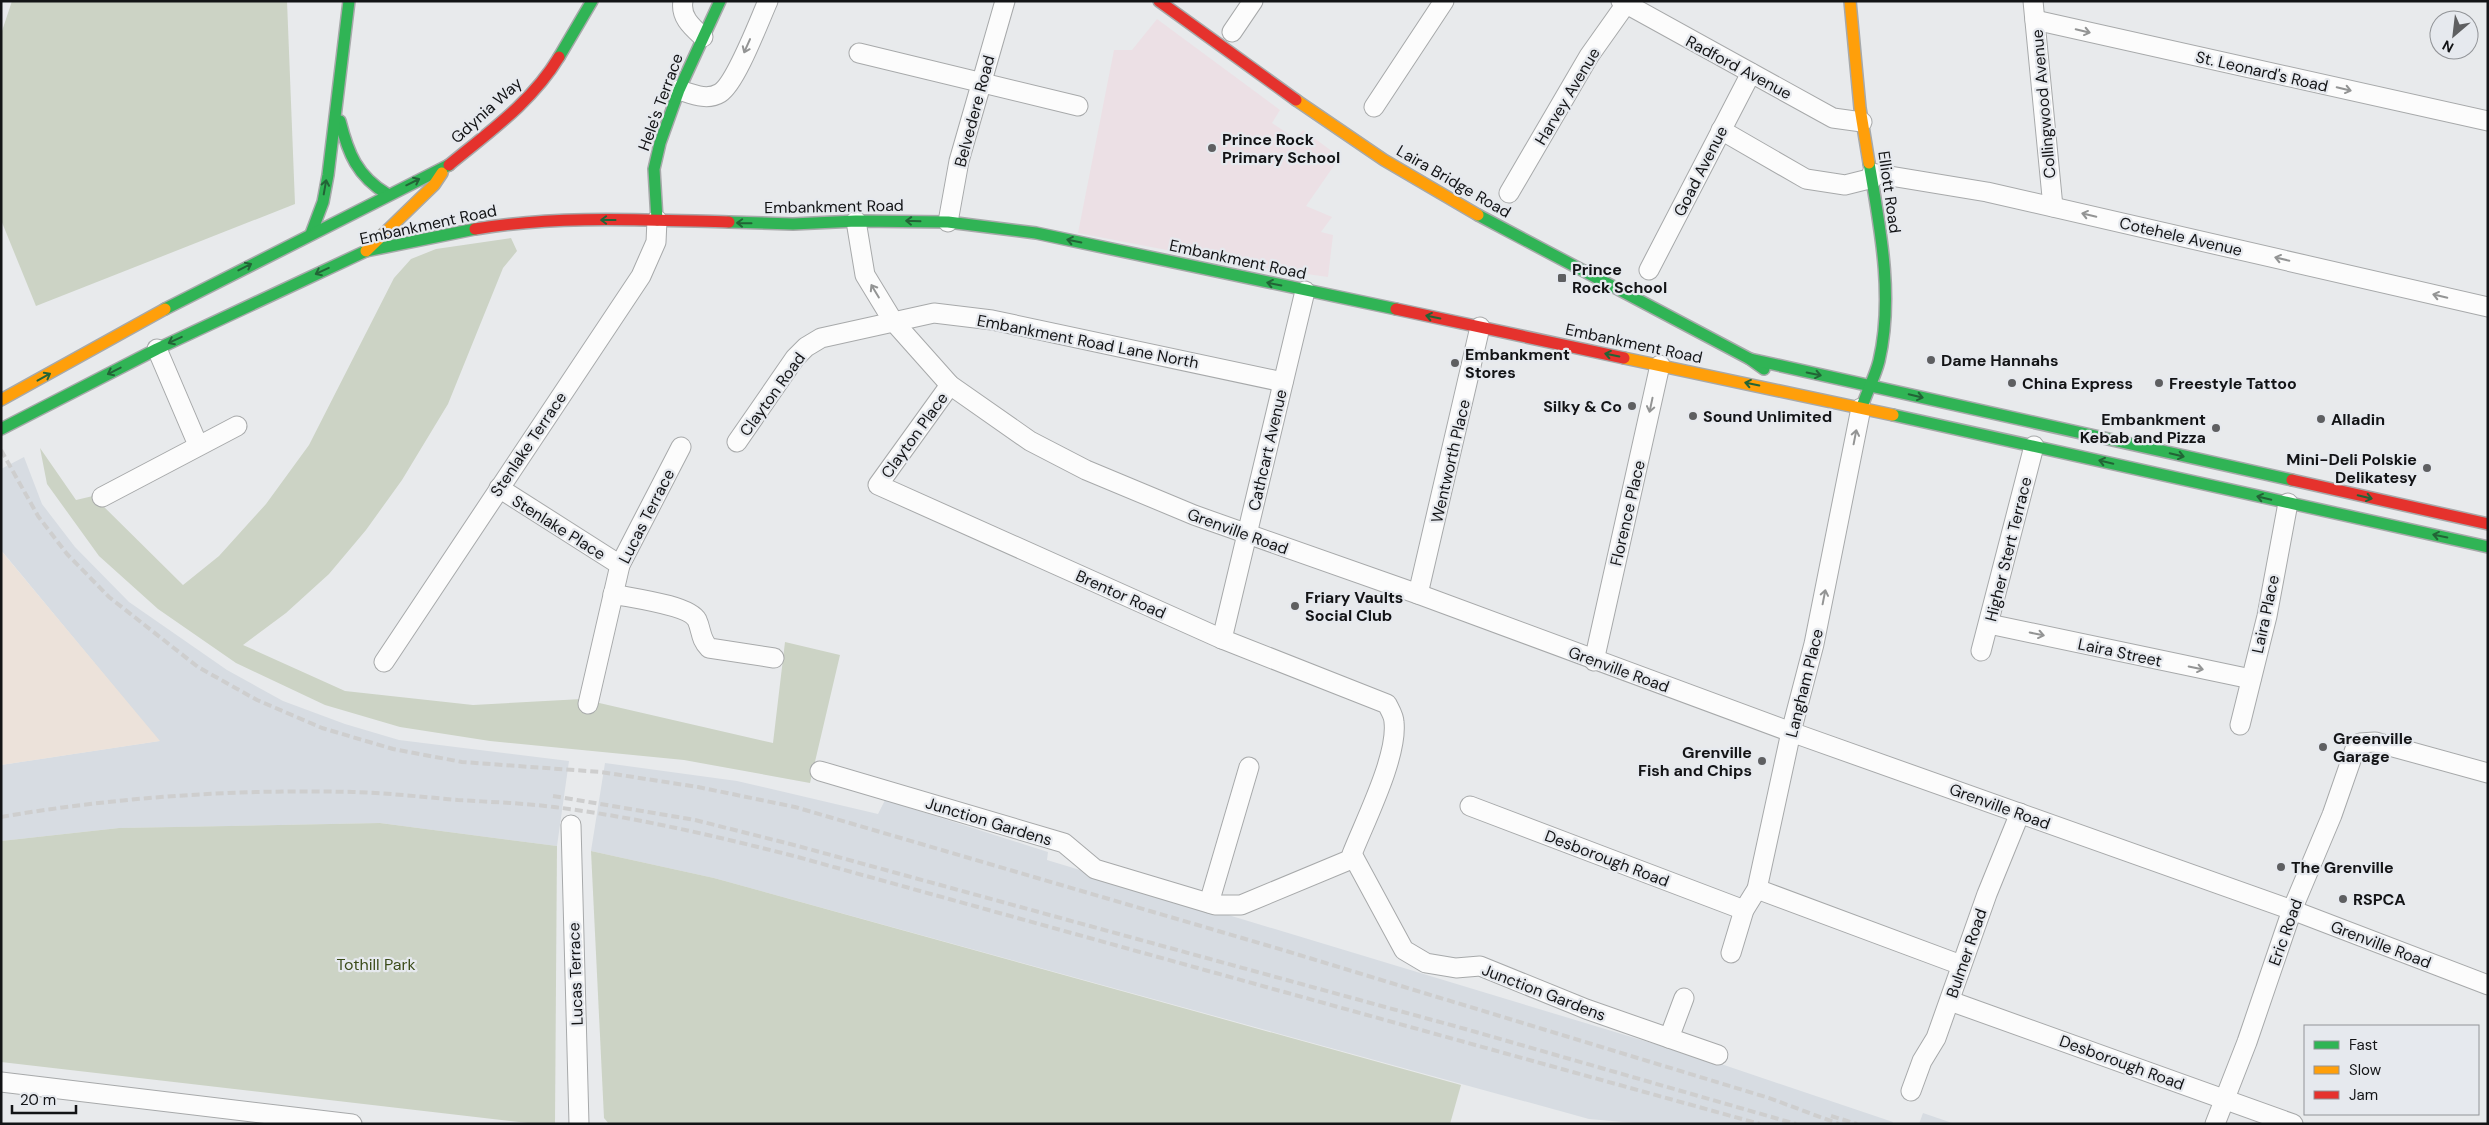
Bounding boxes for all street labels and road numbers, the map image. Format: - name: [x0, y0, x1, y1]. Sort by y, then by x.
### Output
- street label: Collingwood Avenue: [2027, 29, 2060, 179]
- street label: Radford Avenue: [1682, 31, 1795, 104]
- street label: Harvey Avenue: [1530, 44, 1605, 149]
- street label: St. Leonard's Road: [2194, 46, 2330, 97]
- street label: Hele's Terrace: [633, 51, 688, 154]
- street label: Belvedere Road: [949, 53, 999, 169]
- street label: Gdynia Way: [446, 73, 527, 148]
- street label: Goad Avenue: [1669, 122, 1732, 220]
- street label: Laira Bridge Road: [1393, 140, 1515, 223]
- street label: Elliott Road: [1873, 149, 1906, 235]
- street label: Embankment Road: [764, 195, 904, 218]
- street label: Embankment Road: [358, 200, 499, 249]
- street label: Cotehele Avenue: [2117, 212, 2244, 261]
- street label: Embankment Road: [1167, 235, 1308, 284]
- street label: Embankment Road Lane North: [975, 310, 1201, 373]
- street label: Embankment Road: [1563, 319, 1704, 368]
- street label: Clayton Road: [735, 348, 810, 440]
- street label: Cathcart Avenue: [1243, 387, 1292, 513]
- street label: Stenlake Terrace: [486, 388, 571, 501]
- street label: Clayton Place: [876, 388, 953, 482]
- street label: Wentworth Place: [1426, 397, 1475, 525]
- street label: Florence Place: [1605, 458, 1650, 568]
- street label: Lucas Terrace: [614, 466, 679, 567]
- street label: Higher Stert Terrace: [1980, 475, 2037, 624]
- street label: Stenlake Place: [508, 490, 609, 565]
- street label: Grenville Road: [1185, 504, 1291, 559]
- street label: Brentor Road: [1072, 565, 1169, 624]
- street label: Laira Place: [2247, 573, 2284, 655]
- street label: Langham Place: [1781, 627, 1828, 740]
- street label: Laira Street: [2076, 633, 2164, 672]
- street label: Grenville Road: [1566, 642, 1672, 697]
- street label: Grenville Road: [1947, 779, 2053, 834]
- street label: Junction Gardens: [923, 792, 1055, 851]
- street label: Desborough Road: [1542, 825, 1672, 892]
- street label: Eric Road: [2264, 896, 2307, 968]
- street label: Bulmer Road: [1941, 906, 1992, 1001]
- street label: Grenville Road: [2328, 916, 2434, 973]
- street label: Lucas Terrace: [563, 922, 588, 1026]
- street label: Junction Gardens: [1479, 959, 1609, 1026]
- street label: Desborough Road: [2056, 1030, 2187, 1095]

